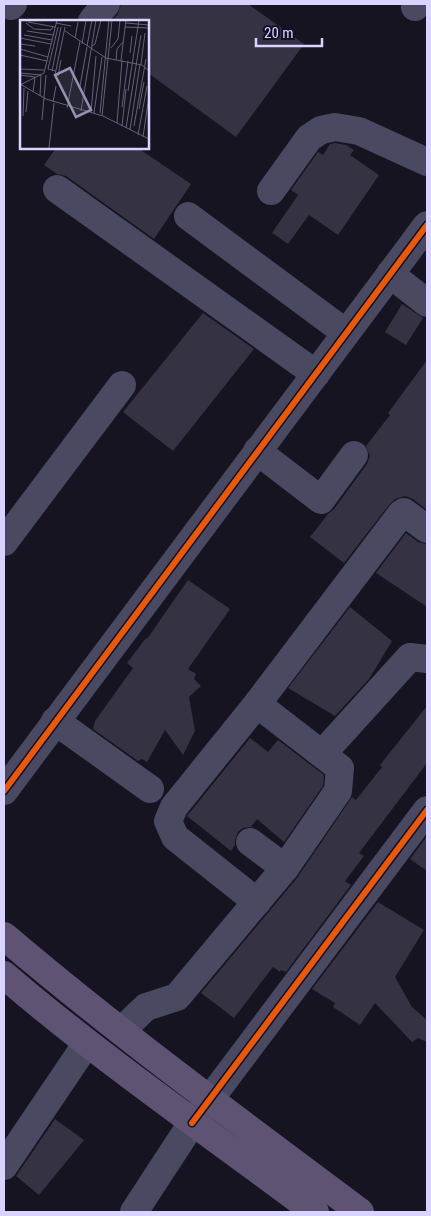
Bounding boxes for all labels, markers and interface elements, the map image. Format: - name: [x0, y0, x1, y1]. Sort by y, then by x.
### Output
- scale bar: [256, 15, 322, 47]
- inset map: [20, 20, 149, 149]
- text: 20 m: [264, 24, 294, 42]

